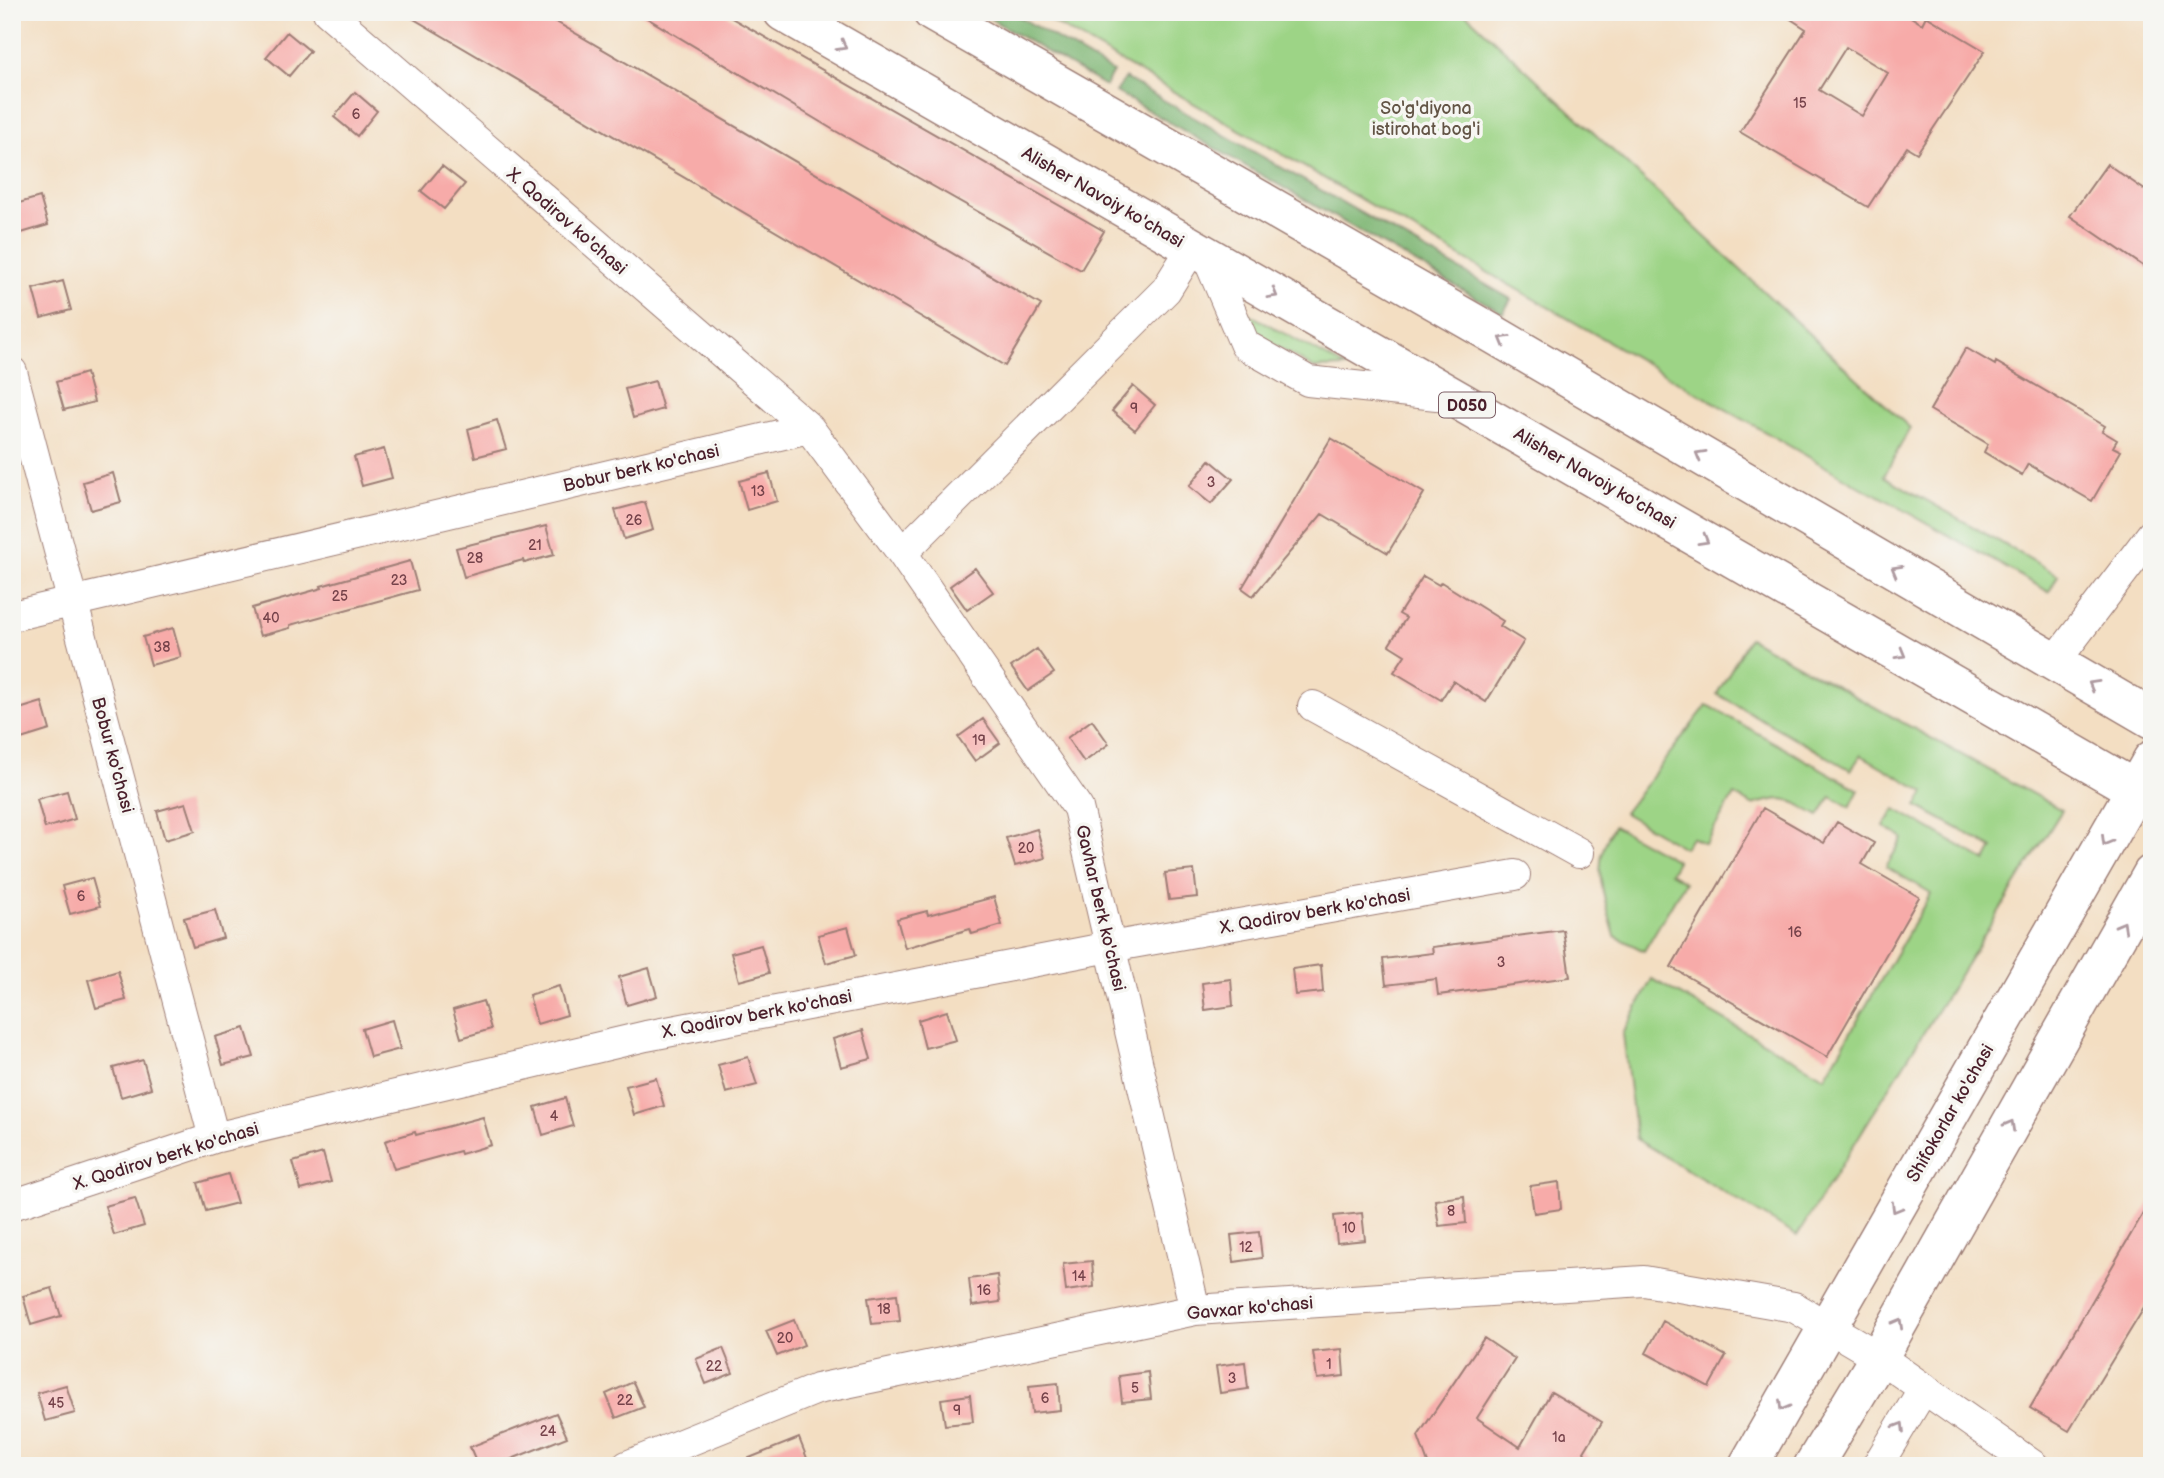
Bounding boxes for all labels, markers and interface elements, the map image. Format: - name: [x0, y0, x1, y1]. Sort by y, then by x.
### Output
- one-way arrow: [834, 38, 847, 51]
- house number: 15: [1793, 95, 1807, 112]
- park label: So'g'diyona istirohat bog'i: [1372, 98, 1480, 140]
- house number: 6: [352, 106, 361, 123]
- street label: Alisher Navoiy ko'chasi: [1018, 142, 1188, 252]
- street label: X. Qodirov ko'chasi: [502, 163, 631, 279]
- one-way arrow: [1265, 286, 1278, 299]
- one-way arrow: [1498, 335, 1511, 348]
- road number: D050: [1439, 392, 1495, 418]
- house number: 9: [1130, 400, 1138, 417]
- street label: Alisher Navoiy ko'chasi: [1510, 423, 1680, 533]
- street label: Bobur berk ko'chasi: [561, 440, 721, 497]
- one-way arrow: [1694, 450, 1707, 463]
- house number: 3: [1207, 474, 1215, 491]
- house number: 13: [751, 483, 765, 500]
- house number: 26: [626, 512, 643, 529]
- one-way arrow: [1697, 532, 1710, 545]
- house number: 21: [528, 537, 542, 554]
- house number: 28: [467, 550, 483, 567]
- one-way arrow: [1891, 565, 1904, 578]
- house number: 23: [391, 572, 407, 589]
- house number: 25: [332, 588, 348, 605]
- house number: 40: [263, 610, 279, 627]
- house number: 38: [154, 639, 170, 656]
- one-way arrow: [1894, 646, 1907, 659]
- one-way arrow: [2087, 680, 2100, 693]
- street label: Bobur ko'chasi: [87, 695, 138, 815]
- house number: 19: [972, 732, 986, 749]
- street label: Gavhar berk ko'chasi: [1071, 823, 1130, 993]
- one-way arrow: [2101, 833, 2114, 846]
- house number: 20: [1018, 840, 1034, 857]
- street label: X. Qodirov berk ko'chasi: [1217, 884, 1412, 939]
- house number: 6: [77, 888, 86, 905]
- one-way arrow: [2114, 921, 2127, 934]
- house number: 16: [1788, 924, 1802, 941]
- house number: 3: [1497, 954, 1505, 971]
- street label: X. Qodirov berk ko'chasi: [659, 986, 854, 1043]
- street label: Shifokorlar ko'chasi: [1902, 1040, 1999, 1186]
- house number: 4: [550, 1108, 559, 1125]
- street label: X. Qodirov berk ko'chasi: [70, 1118, 262, 1195]
- one-way arrow: [2002, 1119, 2015, 1132]
- one-way arrow: [1891, 1201, 1904, 1214]
- house number: 8: [1447, 1203, 1455, 1220]
- house number: 10: [1342, 1220, 1356, 1237]
- house number: 12: [1239, 1239, 1254, 1256]
- house number: 14: [1072, 1268, 1086, 1285]
- house number: 16: [977, 1282, 991, 1299]
- street label: Gavxar ko'chasi: [1186, 1293, 1314, 1324]
- house number: 18: [877, 1301, 891, 1318]
- one-way arrow: [1890, 1317, 1903, 1330]
- house number: 20: [777, 1330, 793, 1347]
- house number: 1: [1326, 1356, 1332, 1373]
- house number: 22: [706, 1358, 723, 1375]
- house number: 3: [1228, 1370, 1236, 1387]
- house number: 5: [1131, 1380, 1139, 1397]
- house number: 6: [1041, 1390, 1050, 1407]
- house number: 22: [617, 1392, 634, 1409]
- house number: 45: [48, 1395, 64, 1412]
- one-way arrow: [1778, 1398, 1791, 1411]
- house number: 9: [953, 1402, 961, 1419]
- one-way arrow: [1892, 1421, 1905, 1434]
- house number: 24: [540, 1423, 557, 1440]
- house number: 1a: [1552, 1429, 1566, 1446]

